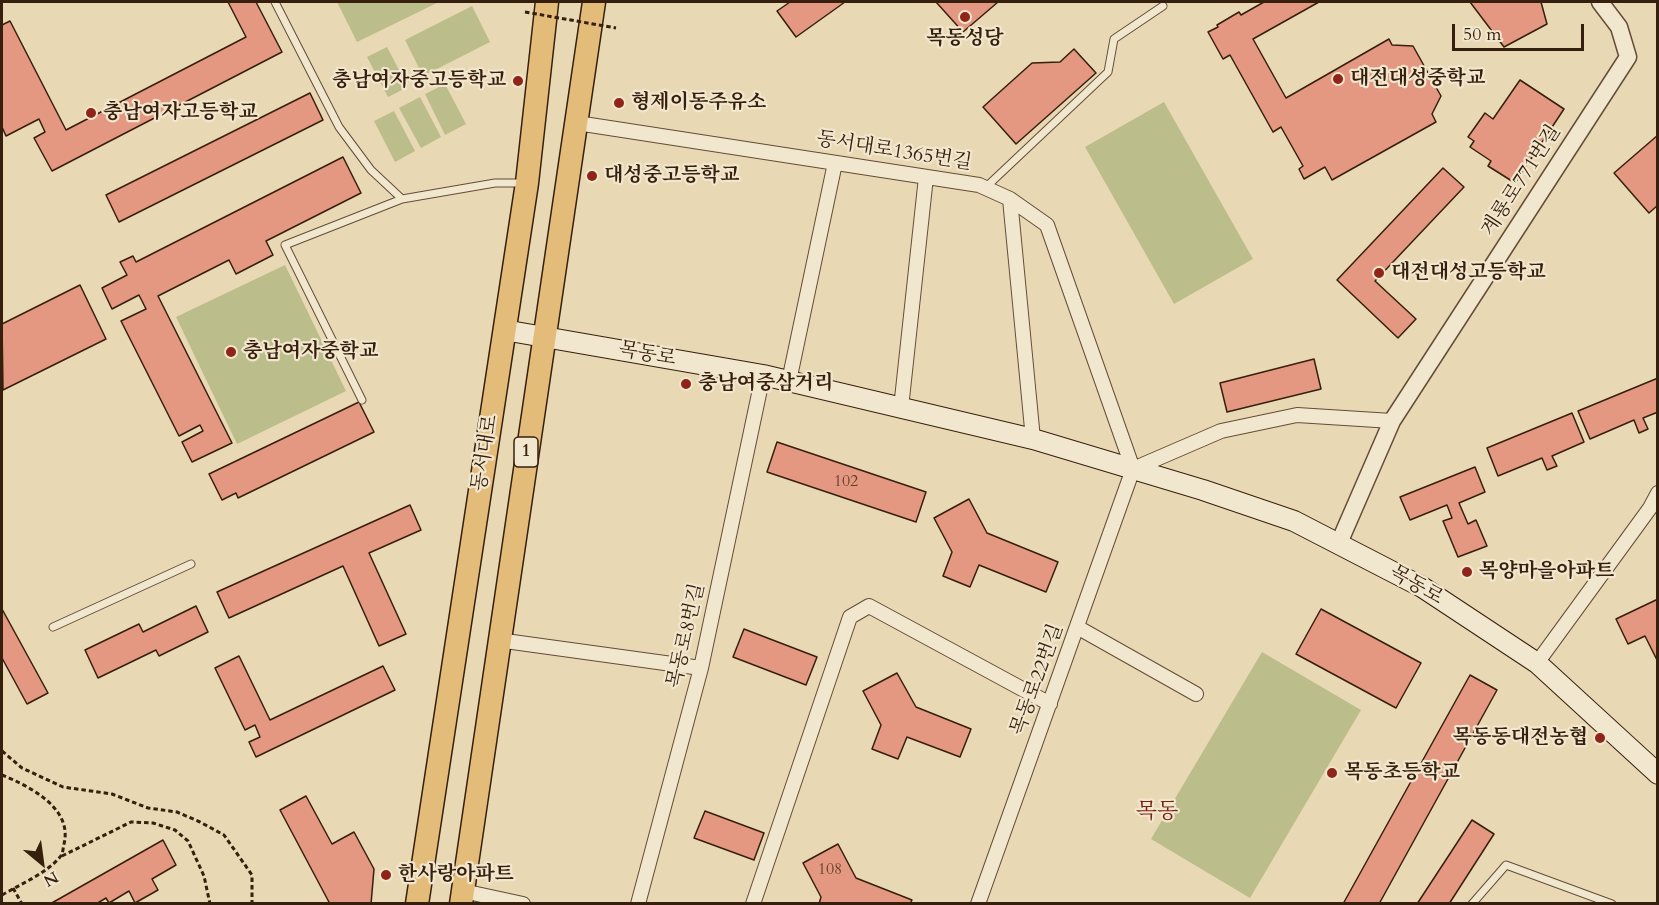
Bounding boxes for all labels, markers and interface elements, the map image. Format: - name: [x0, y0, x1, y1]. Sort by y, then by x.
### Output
- marker: 목동성당: [958, 10, 972, 24]
- scale bar: [1455, 12, 1587, 50]
- text: 50 m: [1463, 22, 1502, 47]
- place label: 목동성당: [926, 27, 1004, 51]
- place label: 대전대성중학교: [1350, 67, 1485, 91]
- place label: 충남여자중고등학교: [332, 69, 506, 93]
- marker: 대전대성중학교: [1331, 72, 1345, 86]
- marker: 충남여자중고등학교: [511, 74, 525, 88]
- place label: 형제이동주유소: [631, 91, 766, 115]
- marker: 형제이동주유소: [612, 96, 626, 110]
- place label: 충남여자고등학교: [103, 101, 258, 125]
- marker: 충남여자고등학교: [84, 106, 98, 120]
- street label: 계룡로771번길: [1477, 121, 1567, 241]
- street label: 동서대로1365번길: [815, 128, 973, 176]
- place label: 대성중고등학교: [604, 164, 739, 188]
- marker: 대성중고등학교: [585, 169, 599, 183]
- place label: 대전대성고등학교: [1391, 261, 1546, 285]
- marker: 대전대성고등학교: [1372, 266, 1386, 280]
- street label: 목동로: [616, 338, 678, 372]
- place label: 충남여자중학교: [243, 340, 378, 364]
- marker: 충남여자중학교: [224, 345, 238, 359]
- place label: 충남여중삼거리: [698, 372, 833, 396]
- marker: 충남여중삼거리: [679, 377, 693, 391]
- street label: 동서대로: [468, 413, 504, 493]
- road number: 1: [514, 437, 538, 467]
- house number: 102: [834, 472, 858, 492]
- place label: 목양마을아파트: [1479, 560, 1614, 584]
- street label: 목동로: [1385, 561, 1447, 611]
- marker: 목양마을아파트: [1460, 565, 1474, 579]
- street label: 목동로8번길: [663, 581, 711, 691]
- street label: 목동로22번길: [1007, 621, 1069, 739]
- place label: 목동동대전농협: [1453, 726, 1588, 750]
- marker: 목동동대전농협: [1593, 731, 1607, 745]
- place label: 목동초등학교: [1344, 761, 1460, 785]
- marker: 목동초등학교: [1325, 766, 1339, 780]
- district label: 목동: [1136, 800, 1178, 826]
- north arrow: [12, 833, 72, 893]
- house number: 108: [818, 860, 842, 880]
- place label: 한사랑아파트: [398, 863, 514, 887]
- text: N: [39, 866, 62, 892]
- marker: 한사랑아파트: [379, 868, 393, 882]

